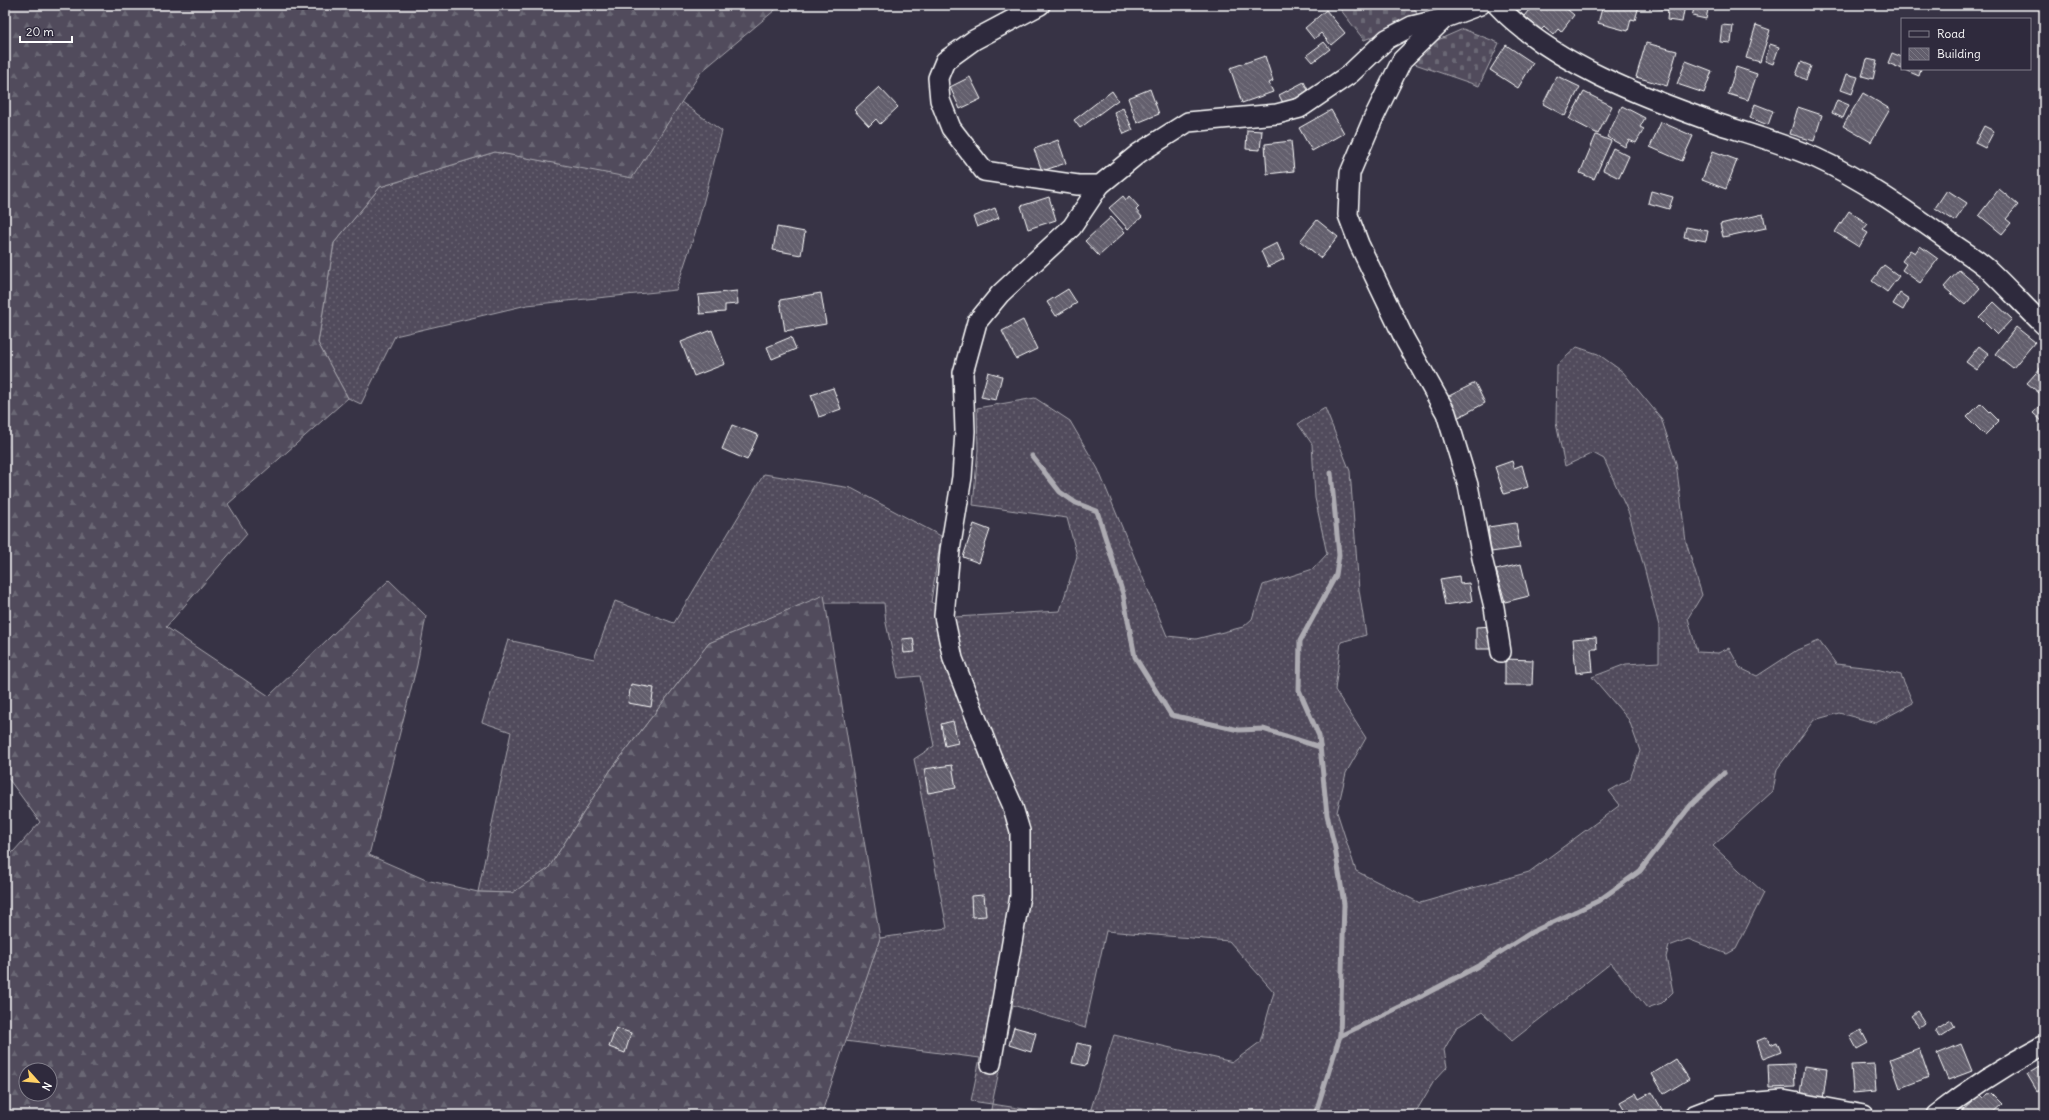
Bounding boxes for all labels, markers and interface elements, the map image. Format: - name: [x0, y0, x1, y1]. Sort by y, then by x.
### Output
- scale bar: [20, 18, 72, 44]
- legend: [1901, 18, 2031, 70]
- text: 20 m: [26, 24, 54, 39]
- text: Road: [1937, 26, 1965, 41]
- text: Building: [1937, 46, 1981, 61]
- north arrow: [18, 1062, 58, 1102]
- text: N: [39, 1080, 55, 1093]

